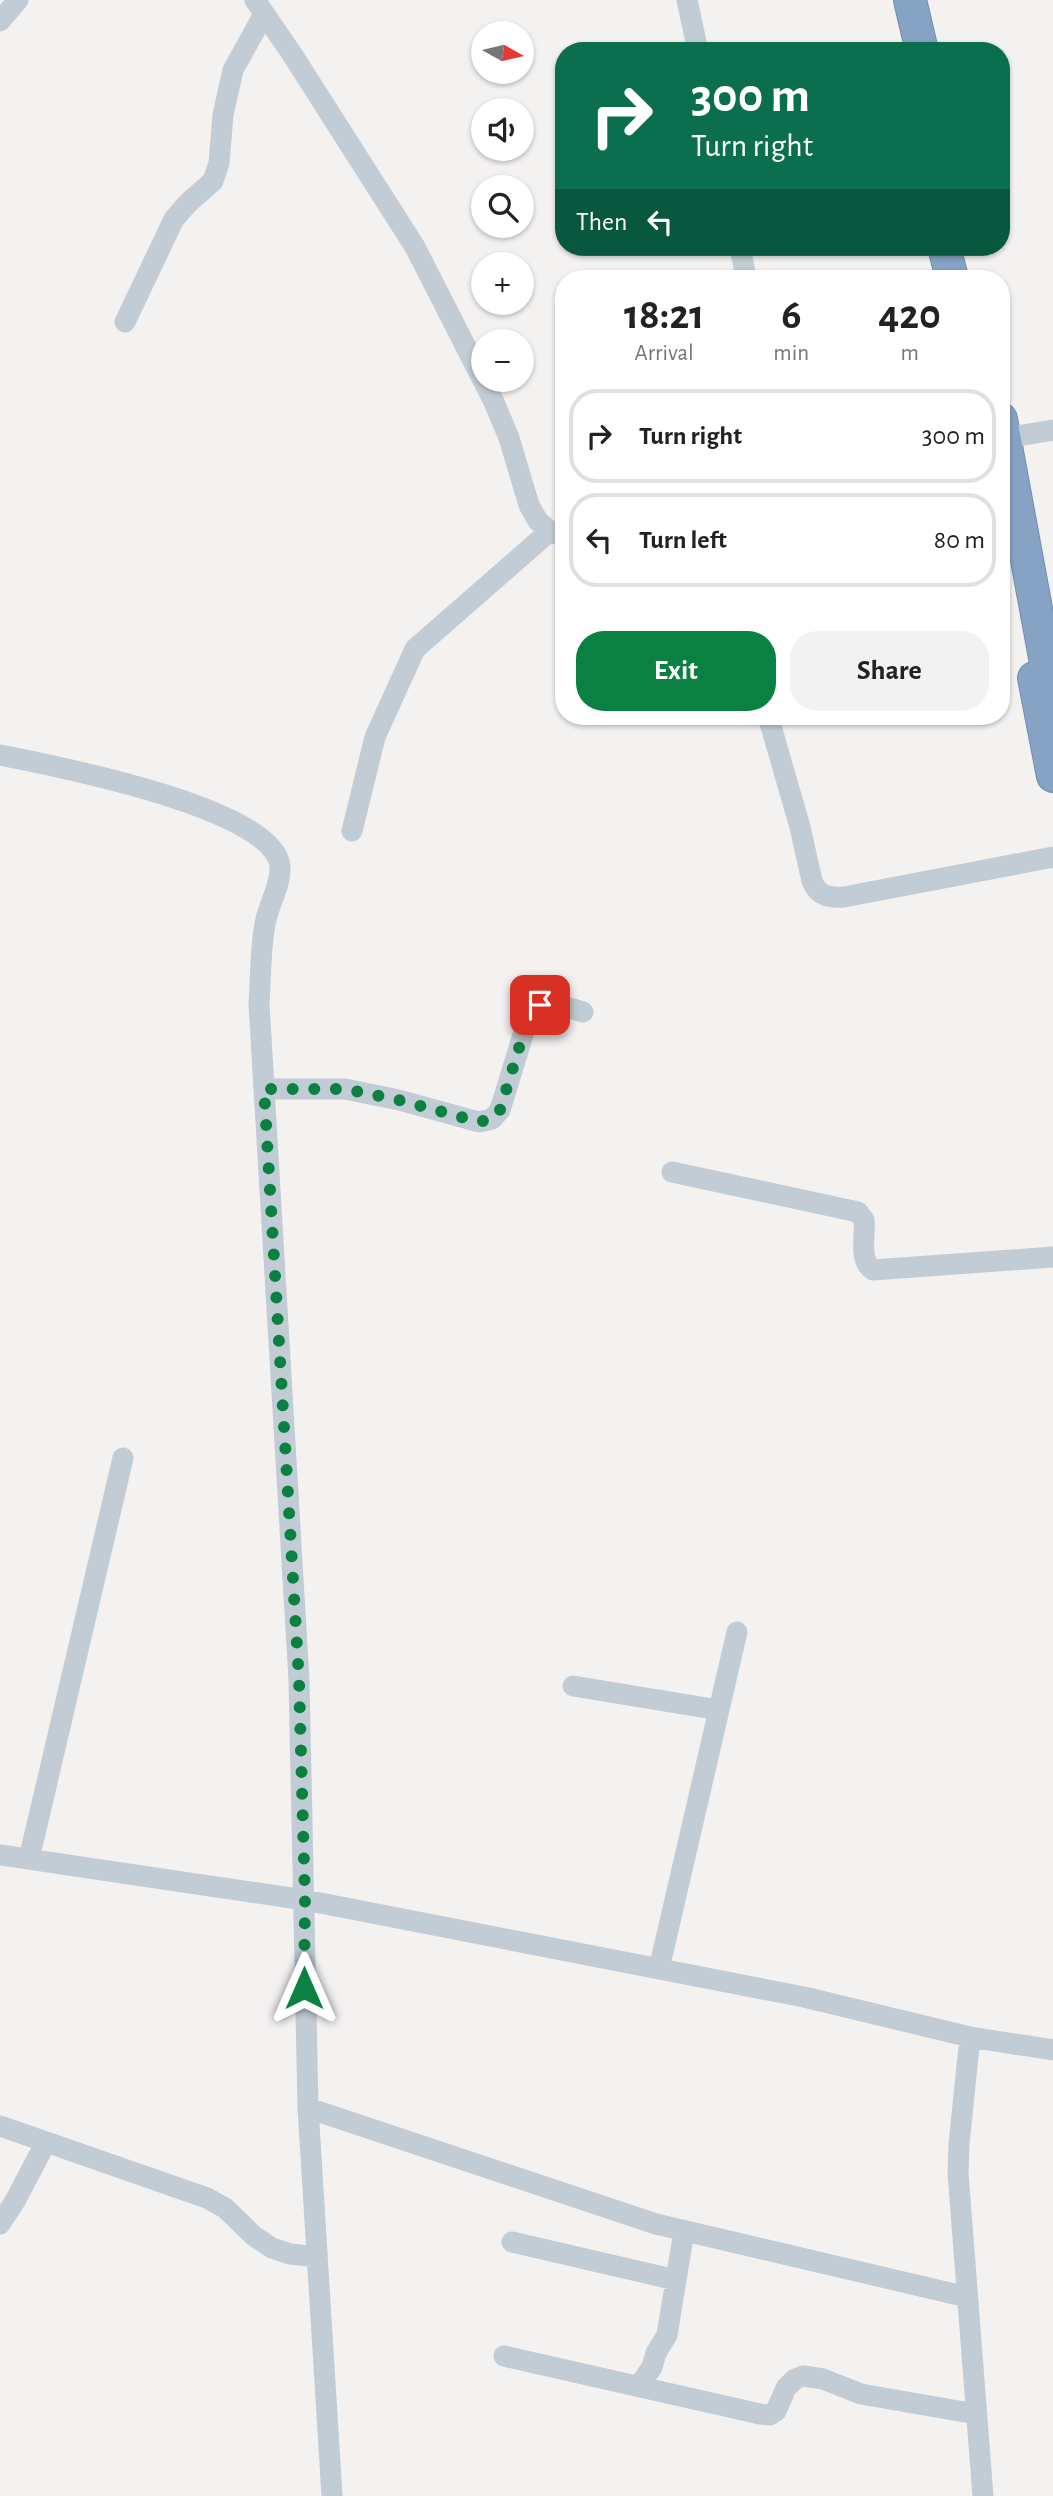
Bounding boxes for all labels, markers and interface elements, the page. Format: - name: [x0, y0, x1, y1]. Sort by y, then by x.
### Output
- north arrow: [471, 21, 534, 84]
- map controls: [471, 21, 534, 392]
- icon: right: [576, 70, 667, 161]
- text: 300 m: [691, 72, 810, 121]
- button: sound: [471, 98, 534, 161]
- text: Turn right: [691, 130, 813, 162]
- button: search: [471, 175, 534, 238]
- icon: left: [641, 203, 679, 241]
- text: Then: [576, 209, 627, 235]
- button: +: [471, 252, 534, 315]
- text: 18:21: [624, 294, 704, 336]
- text: 6: [781, 294, 801, 336]
- text: 420: [878, 294, 941, 336]
- button: −: [471, 329, 534, 392]
- text: Arrival: [635, 342, 694, 365]
- text: min: [773, 342, 809, 365]
- text: m: [900, 342, 919, 365]
- icon: right: [580, 417, 618, 455]
- text: Turn right: [639, 423, 742, 449]
- text: 300 m: [922, 423, 985, 449]
- icon: left: [580, 521, 618, 559]
- text: Turn left: [639, 527, 727, 553]
- text: 80 m: [934, 527, 985, 553]
- button: Exit: [576, 631, 776, 711]
- button: Share: [790, 631, 989, 711]
- pin: [510, 975, 570, 1035]
- icon: arrive: [521, 986, 559, 1024]
- position arrow: [267, 1951, 341, 2025]

